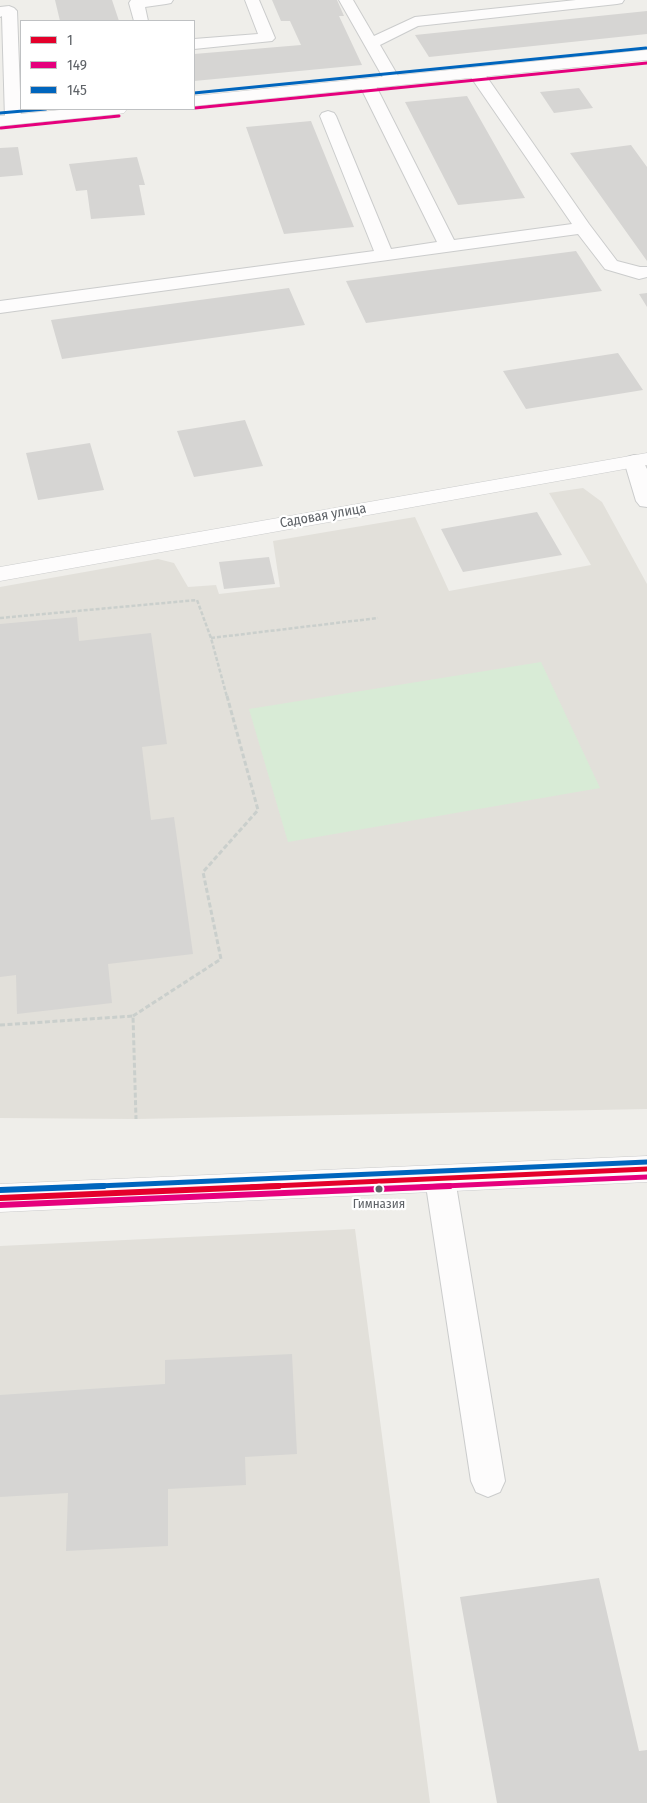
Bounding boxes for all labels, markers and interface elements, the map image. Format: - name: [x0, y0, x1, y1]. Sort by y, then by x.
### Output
- legend: [20, 20, 195, 110]
- text: 1: [67, 31, 73, 49]
- text: 149: [67, 56, 87, 74]
- text: 145: [67, 81, 87, 99]
- street label: Садовая улица: [279, 500, 367, 532]
- marker: Гимназия: [374, 1184, 384, 1194]
- place label: Гимназия: [353, 1196, 405, 1212]

